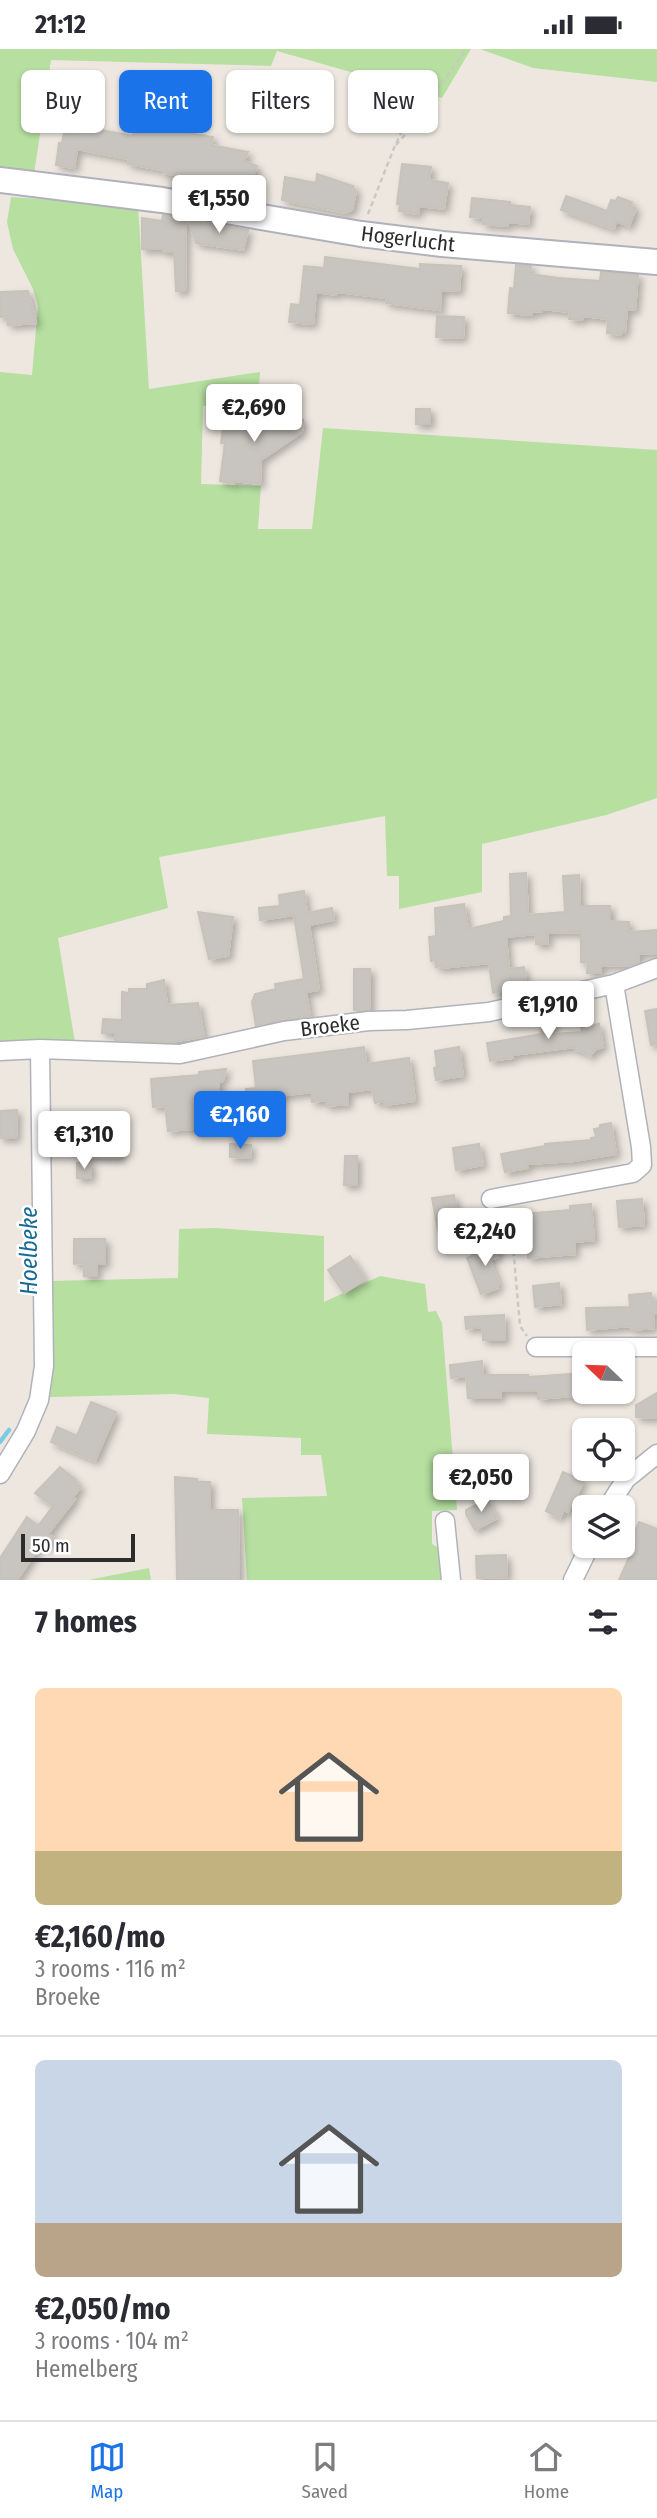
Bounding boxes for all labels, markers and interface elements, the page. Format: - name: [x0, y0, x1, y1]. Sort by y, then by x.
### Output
- text: 21:12: [35, 9, 86, 40]
- chip: Buy: [21, 70, 105, 133]
- chip: Rent: [119, 70, 212, 133]
- chip: Filters: [226, 70, 334, 133]
- chip: New: [348, 70, 438, 133]
- pin: €1,550: [162, 176, 276, 235]
- text: €1,550: [188, 184, 250, 212]
- street label: Hogerlucht: [360, 220, 457, 258]
- pin: €2,690: [197, 385, 311, 444]
- text: €2,690: [222, 393, 286, 421]
- pin: €1,910: [491, 981, 605, 1041]
- text: €1,910: [518, 990, 578, 1018]
- street label: Broeke: [299, 1009, 361, 1043]
- pin: €2,160: [183, 1091, 297, 1151]
- text: €2,160: [210, 1100, 270, 1128]
- pin: €1,310: [27, 1111, 141, 1171]
- text: €1,310: [54, 1120, 114, 1148]
- water label: Hoelbeke: [15, 1207, 43, 1295]
- pin: €2,240: [428, 1209, 542, 1268]
- text: €2,240: [454, 1217, 516, 1245]
- north arrow: [572, 1341, 635, 1403]
- map controls: [572, 1341, 635, 1558]
- button: locate: [572, 1418, 635, 1481]
- pin: €2,050: [424, 1455, 538, 1514]
- text: €2,050: [449, 1463, 513, 1491]
- button: layers: [572, 1495, 635, 1558]
- scale bar: [21, 1531, 135, 1563]
- text: 50 m: [32, 1534, 70, 1557]
- icon: filters: [584, 1603, 622, 1641]
- text: 7 homes: [35, 1604, 137, 1640]
- icon: home: [266, 1734, 392, 1860]
- text: €2,160/mo: [35, 1919, 165, 1955]
- text: 3 rooms · 116 m²: [35, 1955, 186, 1983]
- text: Broeke: [35, 1983, 100, 2011]
- icon: home: [266, 2106, 392, 2232]
- text: €2,050/mo: [35, 2291, 171, 2327]
- text: 3 rooms · 104 m²: [35, 2327, 189, 2355]
- text: Hemelberg: [35, 2355, 138, 2383]
- tab: Map: [88, 2438, 126, 2503]
- tab: Saved: [302, 2438, 348, 2503]
- tab: Home: [524, 2438, 569, 2503]

